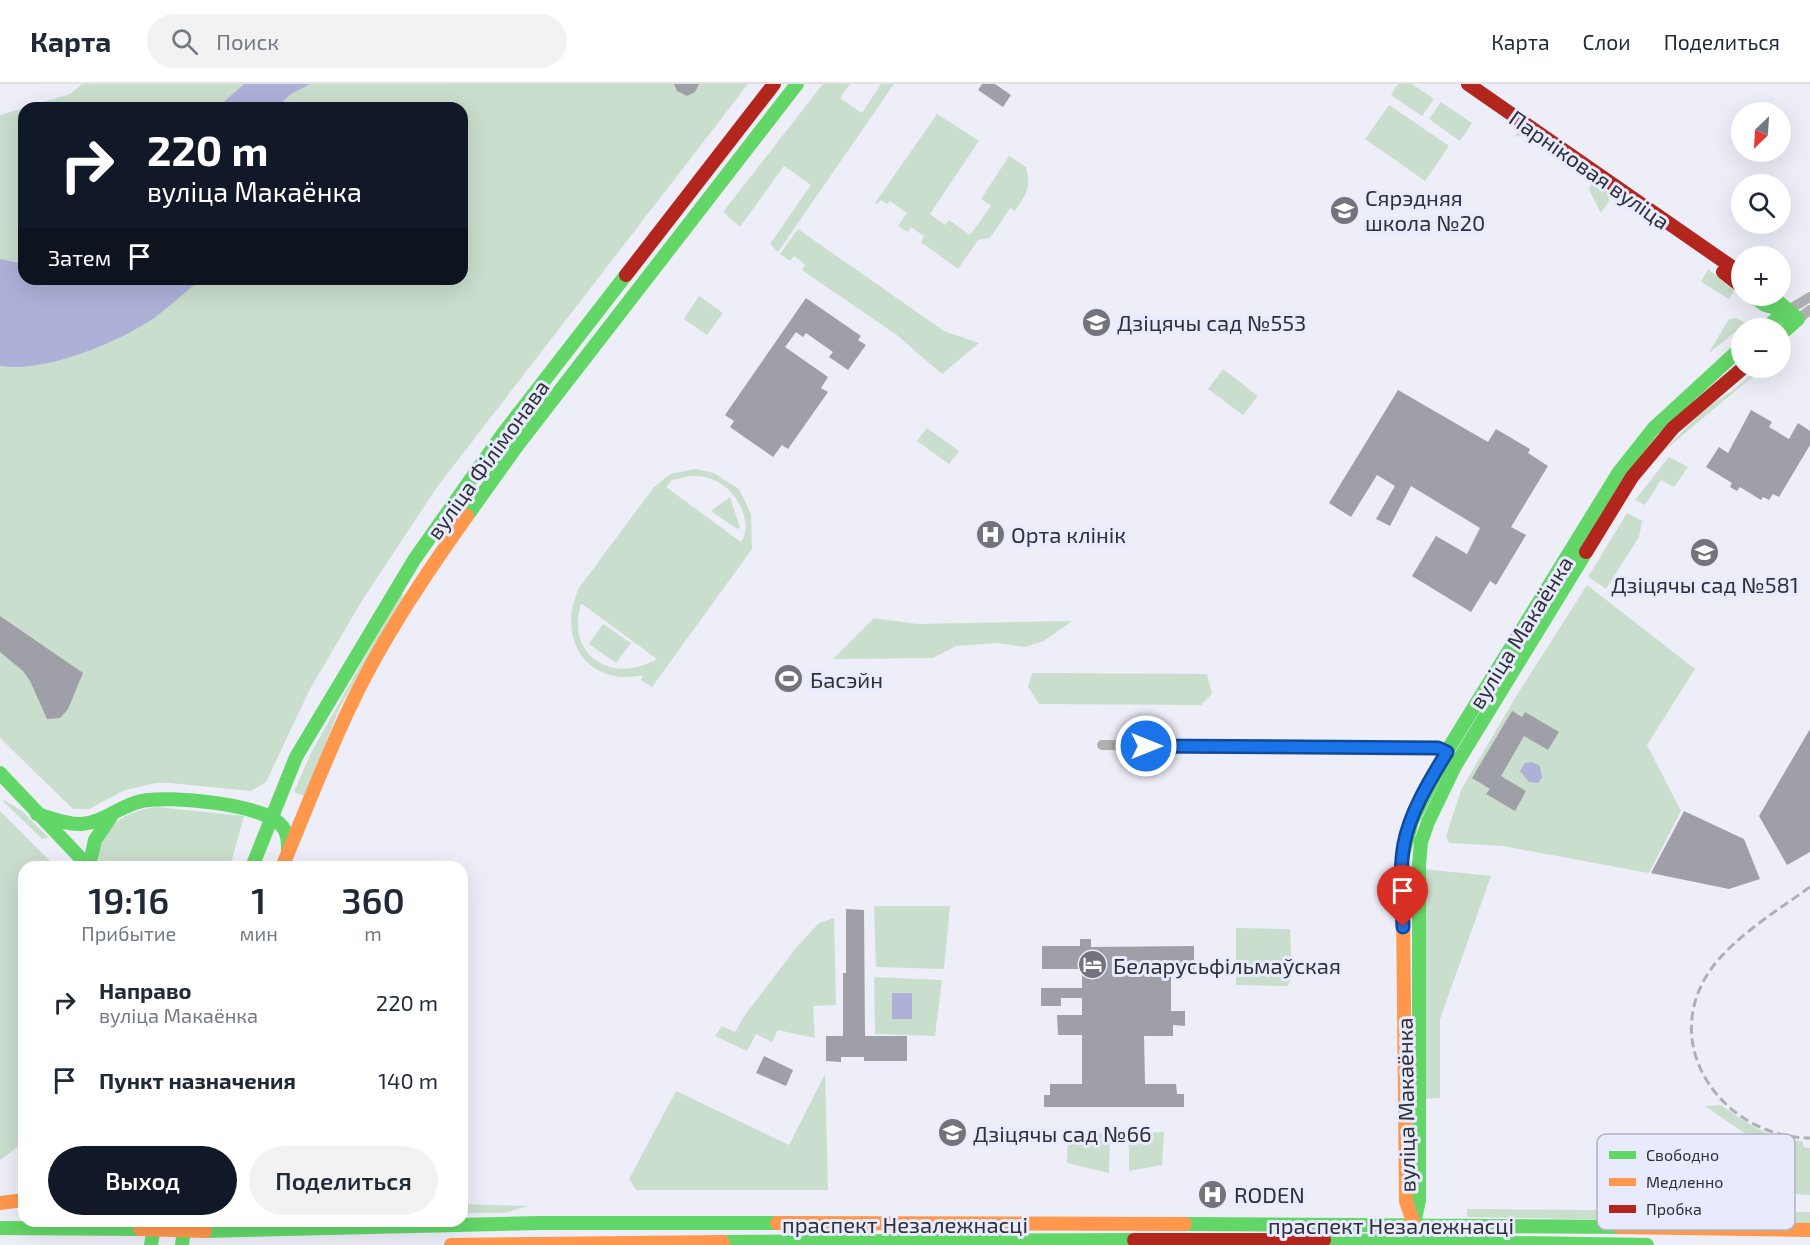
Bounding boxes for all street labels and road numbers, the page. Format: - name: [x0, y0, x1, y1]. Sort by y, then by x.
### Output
- street label: Парніковая вуліца: [1504, 104, 1675, 235]
- street label: вуліца Філімонава: [420, 374, 554, 544]
- street label: вуліца Макаёнка: [1463, 551, 1578, 714]
- street label: вуліца Макаёнка: [1390, 1017, 1421, 1193]
- street label: праспект Незалежнасці: [782, 1211, 1028, 1237]
- street label: праспект Незалежнасці: [1268, 1212, 1514, 1238]

